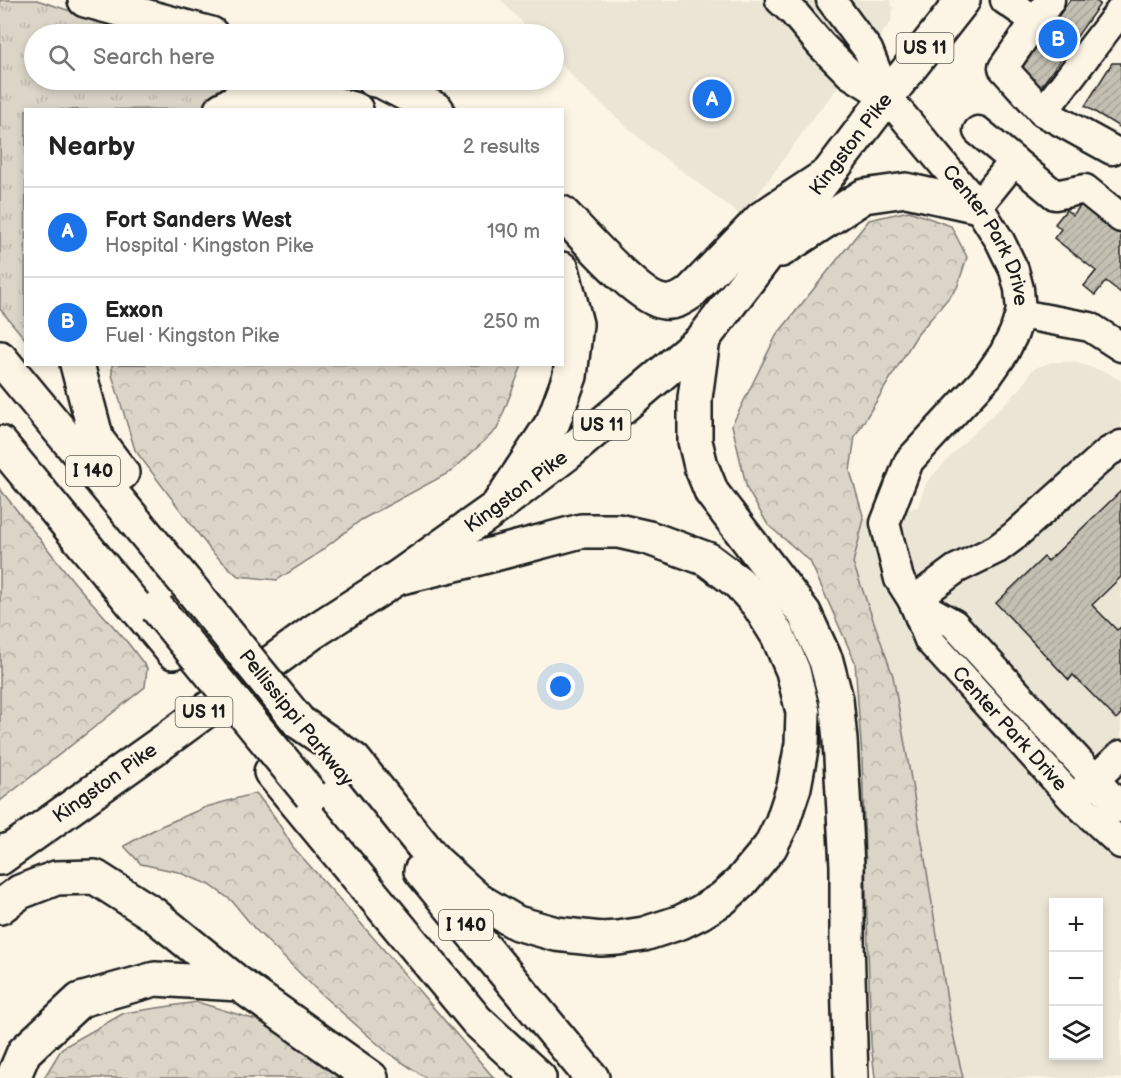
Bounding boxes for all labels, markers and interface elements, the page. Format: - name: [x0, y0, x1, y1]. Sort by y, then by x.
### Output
- pin: B: [1038, 16, 1078, 62]
- search box: [24, 24, 564, 90]
- road number: US 11: [896, 33, 954, 63]
- icon: search: [45, 41, 78, 74]
- text: Search here: [93, 44, 215, 71]
- pin: A: [692, 76, 732, 122]
- street label: Kingston Pike: [804, 88, 898, 200]
- text: Nearby: [48, 132, 135, 163]
- text: 2 results: [463, 135, 540, 159]
- street label: Center Park Drive: [937, 160, 1032, 307]
- text: Fort Sanders West: [105, 207, 292, 234]
- text: A: [61, 220, 74, 244]
- text: 190 m: [487, 220, 540, 244]
- text: Hospital · Kingston Pike: [105, 234, 314, 258]
- text: Exxon: [105, 297, 163, 324]
- text: B: [60, 310, 75, 334]
- text: 250 m: [483, 310, 540, 334]
- text: Fuel · Kingston Pike: [105, 324, 280, 348]
- road number: US 11: [574, 410, 630, 440]
- street label: Kingston Pike: [460, 445, 573, 538]
- road number: I 140: [66, 456, 120, 486]
- street label: Pellissippi Parkway: [234, 645, 358, 791]
- street label: Center Park Drive: [947, 661, 1072, 796]
- your location: [546, 672, 575, 701]
- road number: US 11: [176, 697, 232, 727]
- street label: Kingston Pike: [48, 738, 162, 829]
- map controls: [1049, 898, 1103, 1060]
- button: +: [1049, 898, 1103, 952]
- road number: I 140: [439, 910, 493, 940]
- button: −: [1049, 952, 1103, 1006]
- button: layers: [1049, 1006, 1103, 1060]

